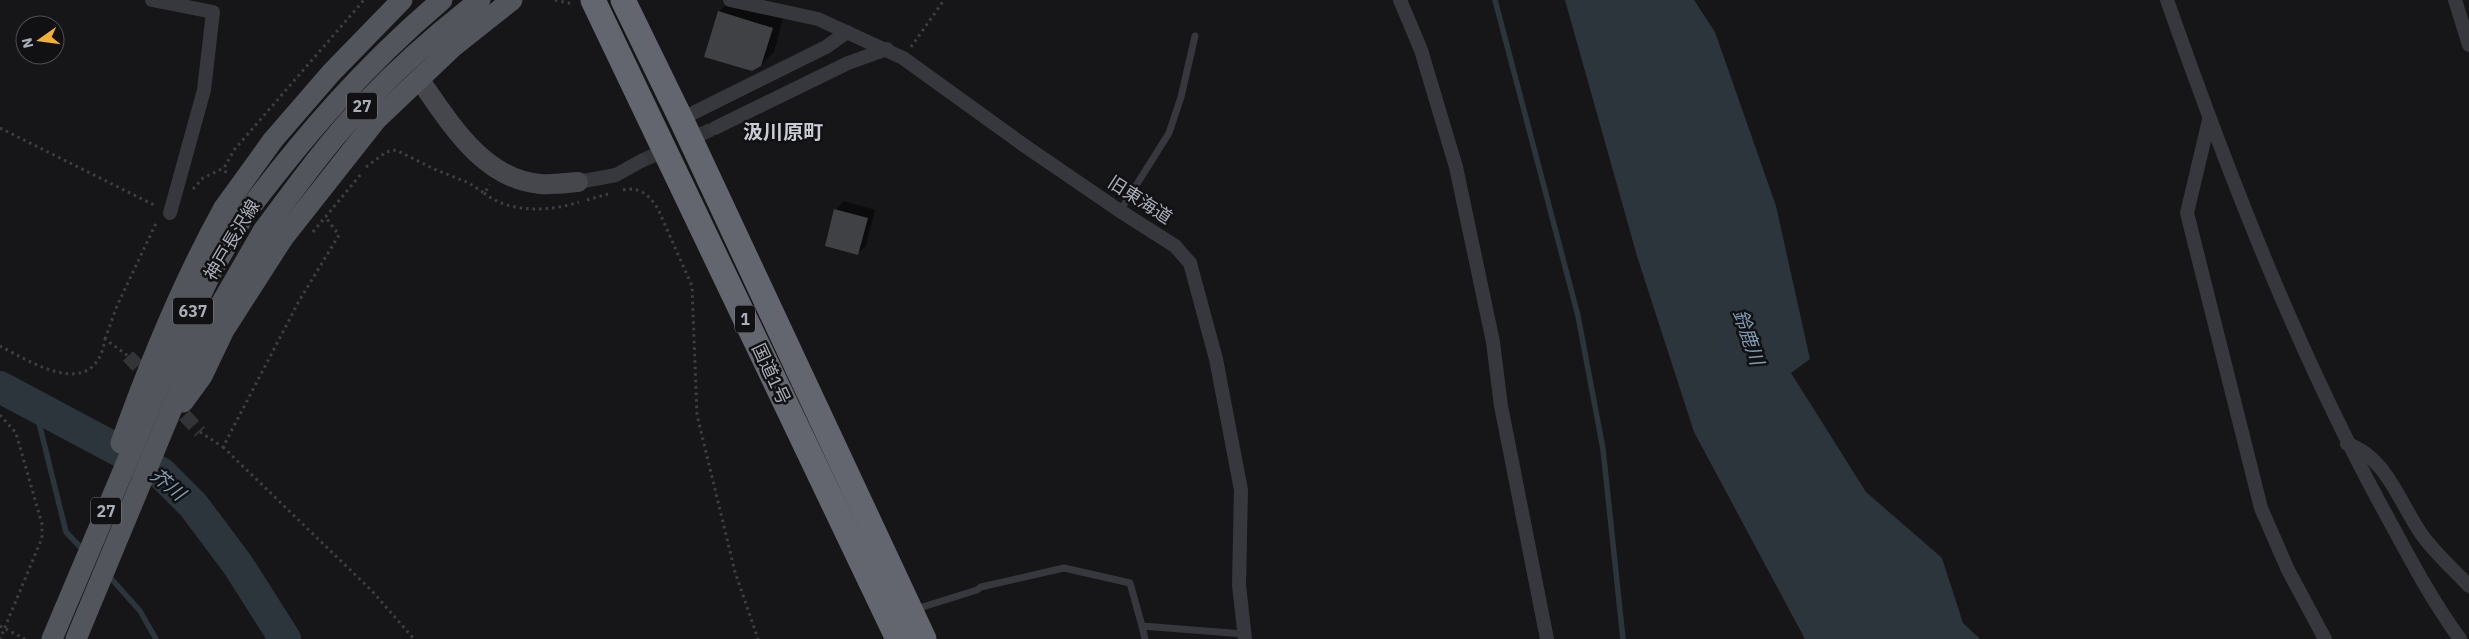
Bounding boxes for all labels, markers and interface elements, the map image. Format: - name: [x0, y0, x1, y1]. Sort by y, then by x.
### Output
- north arrow: [15, 15, 65, 65]
- text: N: [17, 36, 37, 50]
- road number: 27: [347, 92, 377, 120]
- district label: 汲川原町: [743, 118, 823, 145]
- street label: 旧東海道: [1104, 170, 1177, 229]
- street label: 神戸長沢線: [199, 195, 265, 284]
- road number: 637: [173, 298, 213, 324]
- road number: 1: [735, 306, 755, 332]
- water label: 鈴鹿川: [1728, 306, 1770, 370]
- street label: 国道1号: [747, 340, 796, 408]
- water label: 芥川: [146, 463, 192, 507]
- road number: 27: [91, 498, 121, 524]

